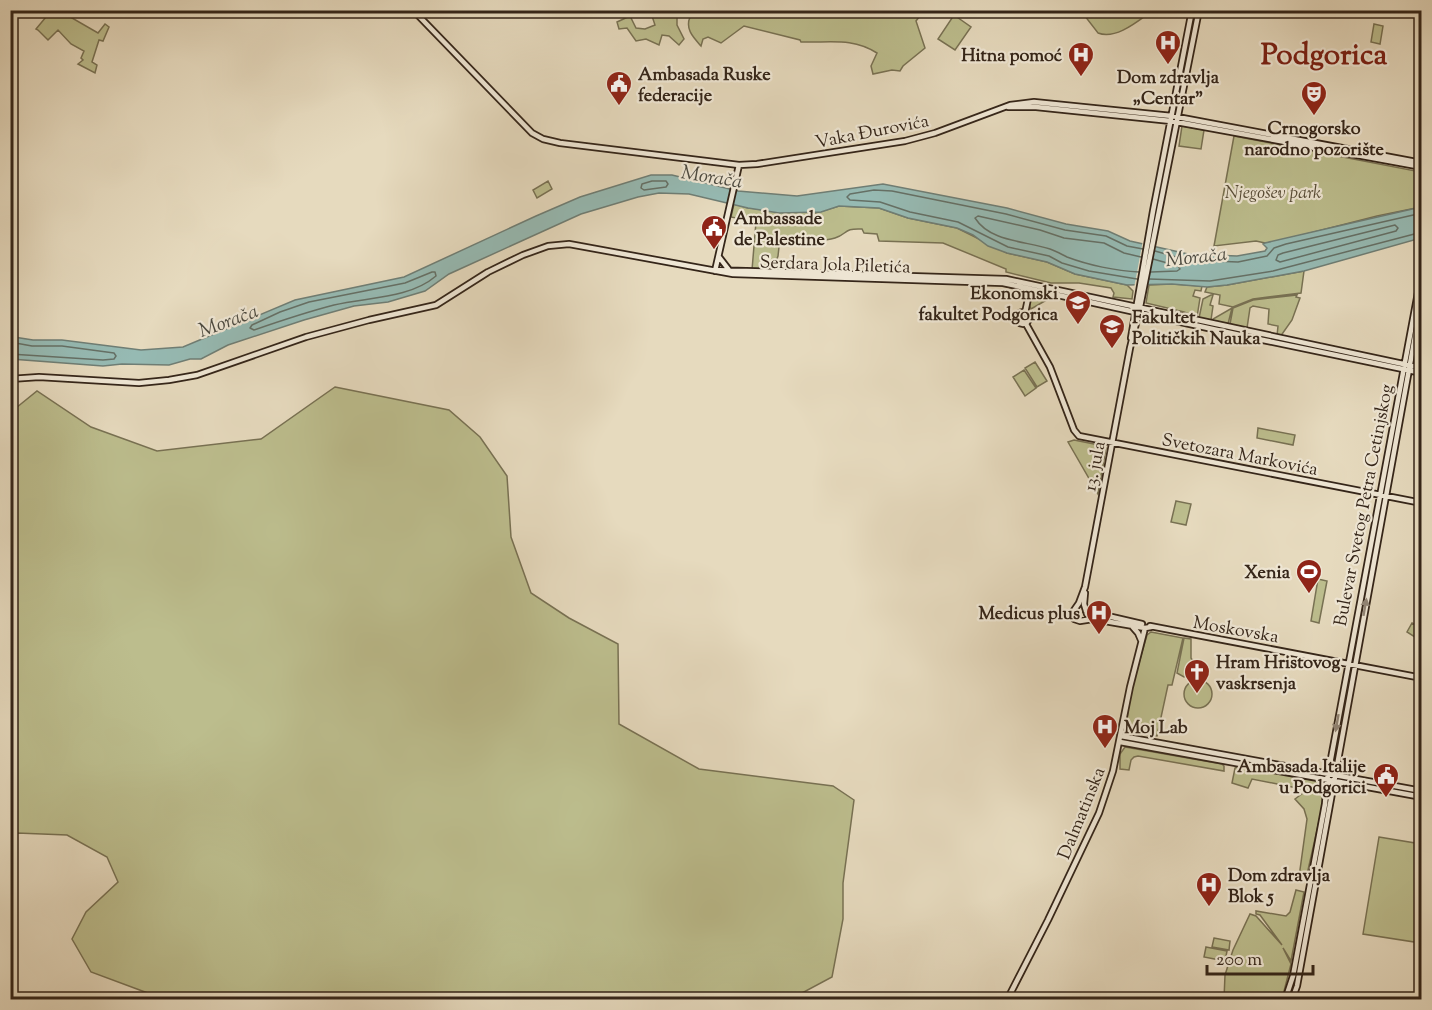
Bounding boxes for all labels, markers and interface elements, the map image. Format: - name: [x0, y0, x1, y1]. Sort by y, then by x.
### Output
- hospital icon: Dom zdravlja „Centar”: [1153, 28, 1183, 66]
- district label: Podgorica: [1261, 35, 1387, 78]
- hospital icon: Hitna pomoć: [1066, 40, 1096, 78]
- place label: Hitna pomoć: [961, 44, 1063, 70]
- place label: Ambasada Ruske federacije: [638, 63, 771, 110]
- place label: Dom zdravlja „Centar”: [1117, 66, 1220, 113]
- public building icon: Ambasada Ruske federacije: [604, 69, 634, 107]
- theatre icon: Crnogorsko narodno pozorište: [1299, 79, 1329, 117]
- street label: Vaka Đurovića: [813, 109, 931, 157]
- place label: Crnogorsko narodno pozorište: [1244, 117, 1384, 164]
- water label: Morača: [679, 159, 744, 198]
- park label: Njegošev park: [1225, 181, 1321, 207]
- place label: Ambassade de Palestine: [734, 207, 825, 254]
- public building icon: Ambassade de Palestine: [699, 213, 729, 251]
- water label: Morača: [1164, 241, 1229, 276]
- street label: Serdara Jola Piletića: [759, 250, 911, 282]
- place label: Ekonomski fakultet Podgorica: [918, 282, 1059, 329]
- school or university icon: Ekonomski fakultet Podgorica: [1063, 288, 1093, 326]
- water label: Morača: [195, 298, 263, 347]
- place label: Fakultet Političkih Nauka: [1132, 306, 1261, 353]
- school or university icon: Fakultet Političkih Nauka: [1097, 312, 1127, 350]
- street label: Bulevar Svetog Petra Cetinjskog: [1329, 382, 1401, 629]
- street label: Svetozara Markovića: [1159, 428, 1320, 484]
- street label: 13. jula: [1078, 439, 1114, 494]
- sports icon: Xenia: [1294, 557, 1324, 595]
- place label: Xenia: [1245, 561, 1291, 587]
- hospital icon: Medicus plus: [1084, 598, 1114, 636]
- one-way arrow: [1361, 598, 1370, 617]
- place label: Medicus plus: [979, 602, 1080, 628]
- street label: Moskovska: [1191, 611, 1281, 651]
- place label: Hram Hristovog vaskrsenja: [1216, 651, 1340, 698]
- church icon: Hram Hristovog vaskrsenja: [1182, 657, 1212, 695]
- hospital icon: Moj Lab: [1090, 712, 1120, 750]
- one-way arrow: [1332, 714, 1341, 733]
- place label: Moj Lab: [1124, 716, 1188, 742]
- place label: Ambasada Italije u Podgorici: [1237, 755, 1367, 802]
- public building icon: Ambasada Italije u Podgorici: [1371, 761, 1401, 799]
- street label: Dalmatinska: [1053, 764, 1113, 864]
- place label: Dom zdravlja Blok 5: [1228, 864, 1331, 911]
- hospital icon: Dom zdravlja Blok 5: [1194, 870, 1224, 908]
- scale bar: [1207, 938, 1314, 976]
- text: 200 m: [1216, 948, 1262, 974]

